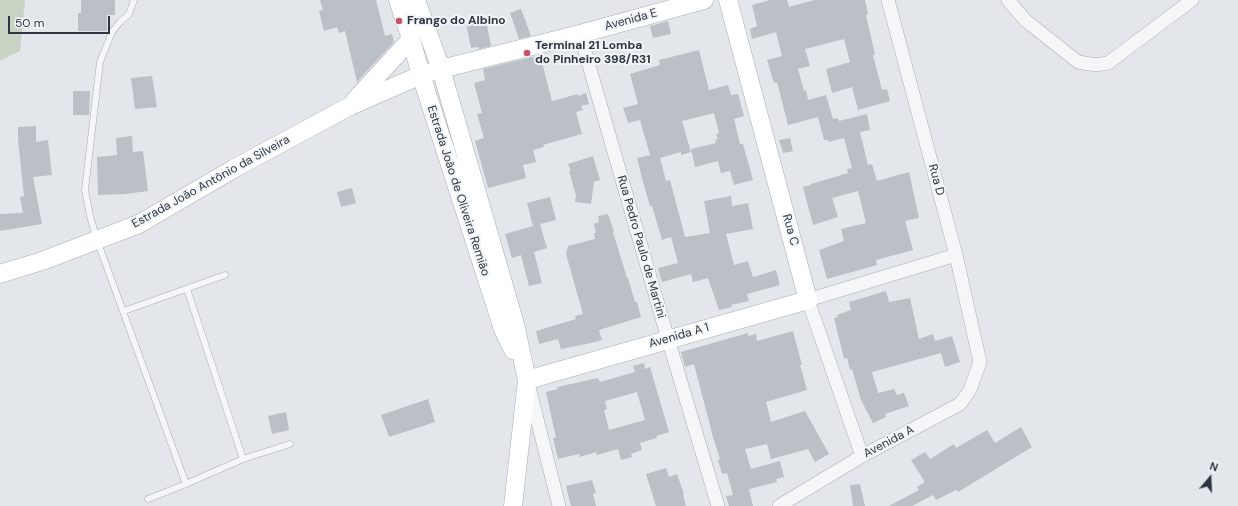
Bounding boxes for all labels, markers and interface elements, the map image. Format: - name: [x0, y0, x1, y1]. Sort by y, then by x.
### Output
- street label: Avenida E: [603, 6, 659, 34]
- scale bar: [10, 8, 112, 34]
- place label: Frango do Albino: [407, 14, 506, 28]
- text: 50 m: [15, 15, 44, 31]
- marker: Frango do Albino: [394, 16, 404, 26]
- place label: Terminal 21 Lomba do Pinheiro 398/R31: [535, 39, 651, 67]
- marker: Terminal 21 Lomba do Pinheiro 398/R31: [522, 48, 532, 58]
- street label: Estrada João de Oliveira Remião: [424, 104, 492, 278]
- street label: Estrada João Antônio da Silveira: [129, 132, 293, 232]
- street label: Rua D: [925, 163, 947, 197]
- street label: Rua Pedro Paulo de Martini: [614, 174, 668, 320]
- street label: Rua C: [779, 213, 801, 247]
- street label: Avenida A 1: [647, 321, 711, 351]
- street label: Avenida A: [861, 423, 917, 461]
- north arrow: [1190, 458, 1230, 498]
- text: N: [1208, 459, 1220, 475]

